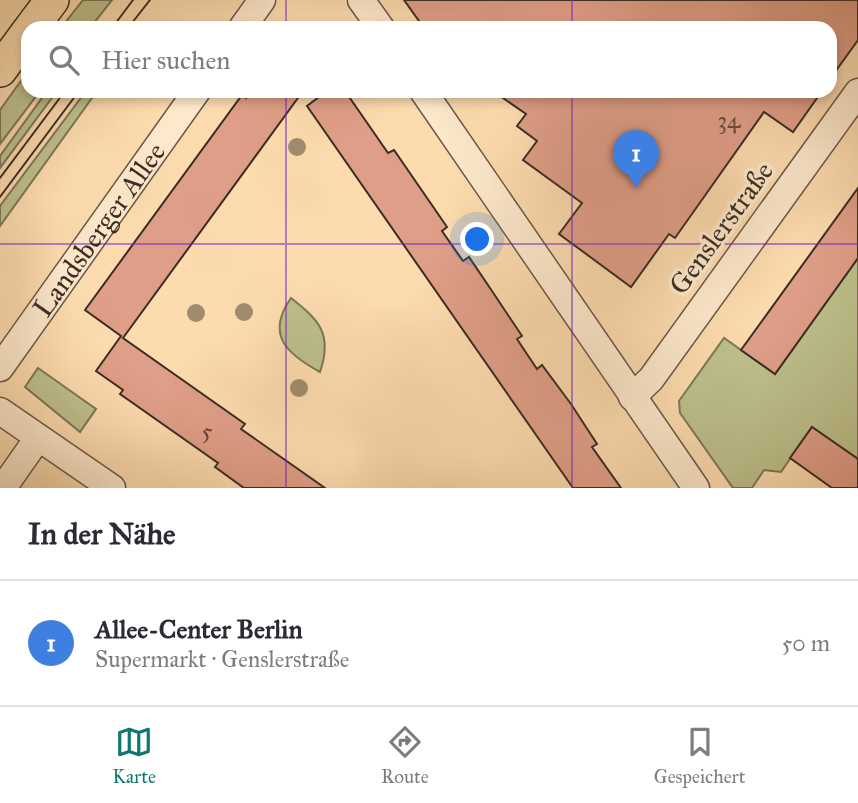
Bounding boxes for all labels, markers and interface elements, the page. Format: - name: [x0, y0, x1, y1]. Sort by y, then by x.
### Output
- search box: [21, 21, 837, 98]
- icon: search: [45, 41, 83, 79]
- text: Hier suchen: [101, 44, 230, 76]
- house number: 34: [718, 105, 741, 135]
- pin: 1: [613, 130, 659, 188]
- street label: Landsberger Allee: [24, 135, 173, 324]
- street label: Genslerstraße: [661, 155, 781, 301]
- your location: [460, 222, 494, 256]
- house number: 5: [201, 416, 213, 446]
- text: In der Nähe: [28, 516, 176, 552]
- text: Allee-Center Berlin: [95, 613, 303, 645]
- text: 1: [46, 629, 56, 657]
- text: 50 m: [782, 629, 830, 657]
- text: Supermarkt · Genslerstraße: [95, 645, 349, 673]
- tab: Karte: [113, 723, 156, 788]
- tab: Route: [381, 723, 429, 788]
- tab: Gespeichert: [654, 723, 745, 788]

